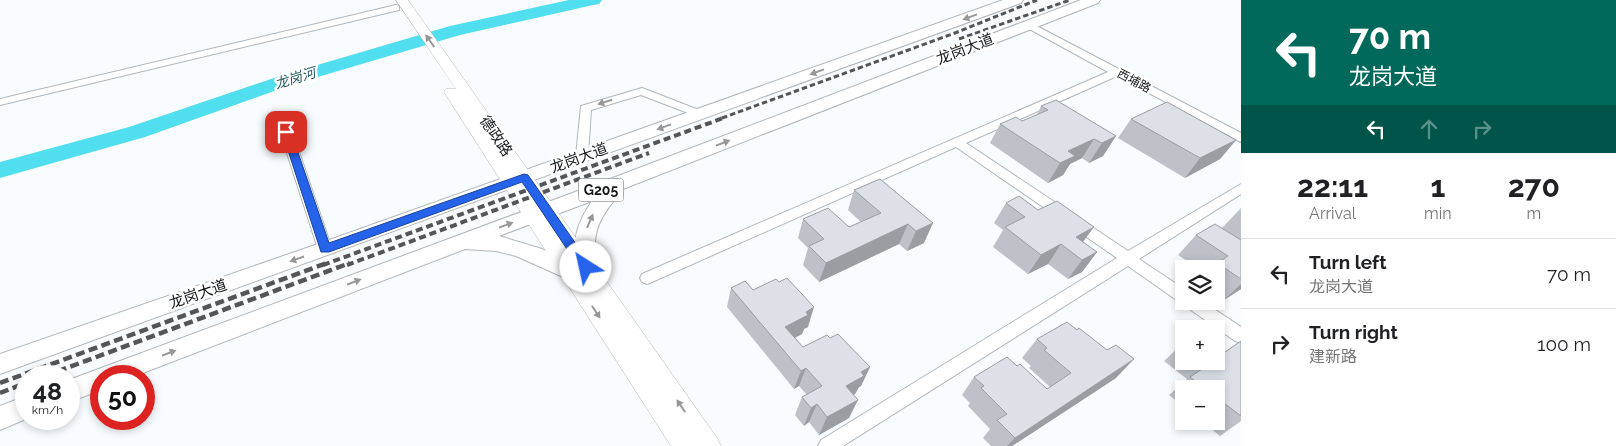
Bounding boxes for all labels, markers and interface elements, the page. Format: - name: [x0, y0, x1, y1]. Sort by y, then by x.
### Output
- one-way arrow: [962, 13, 977, 21]
- text: 70 m: [1349, 16, 1431, 57]
- icon: left: [1266, 20, 1331, 85]
- street label: 龙岗大道: [934, 30, 996, 68]
- one-way arrow: [425, 34, 435, 48]
- water label: 龙岗河: [273, 63, 320, 92]
- text: 龙岗大道: [1349, 63, 1437, 89]
- street label: 西埔路: [1115, 66, 1153, 96]
- one-way arrow: [809, 68, 824, 76]
- one-way arrow: [598, 98, 613, 106]
- pin: [265, 111, 307, 153]
- street label: 德政路: [476, 112, 516, 160]
- icon: left: [1362, 115, 1390, 143]
- icon: ahead: [1415, 115, 1443, 143]
- icon: right: [1468, 115, 1496, 143]
- icon: arrive: [272, 118, 300, 146]
- one-way arrow: [657, 124, 672, 131]
- street label: 龙岗大道: [548, 139, 610, 177]
- one-way arrow: [716, 139, 731, 147]
- text: 22:11: [1297, 169, 1368, 204]
- text: 1: [1430, 169, 1445, 204]
- text: 270: [1508, 169, 1560, 204]
- road number: G205: [578, 178, 624, 202]
- text: Arrival: [1309, 204, 1356, 223]
- text: min: [1424, 204, 1452, 223]
- text: m: [1526, 204, 1541, 223]
- one-way arrow: [586, 214, 594, 228]
- one-way arrow: [499, 221, 514, 229]
- position arrow: [559, 240, 611, 292]
- text: Turn left: [1309, 251, 1386, 273]
- one-way arrow: [290, 256, 305, 263]
- map controls: [1175, 260, 1225, 430]
- button: layers: [1175, 260, 1225, 310]
- icon: left: [1266, 260, 1294, 288]
- text: 70 m: [1547, 263, 1591, 285]
- street label: 龙岗大道: [167, 276, 229, 312]
- text: 龙岗大道: [1309, 277, 1373, 296]
- one-way arrow: [347, 278, 362, 286]
- one-way arrow: [591, 306, 601, 319]
- button: +: [1175, 320, 1225, 370]
- text: Turn right: [1309, 321, 1398, 343]
- icon: right: [1266, 330, 1294, 358]
- text: 100 m: [1537, 333, 1591, 355]
- text: 建新路: [1309, 347, 1357, 366]
- one-way arrow: [162, 349, 177, 357]
- speed limit sign: 50: [90, 365, 155, 430]
- text: 48: [33, 376, 62, 406]
- button: −: [1175, 380, 1225, 430]
- one-way arrow: [676, 399, 686, 413]
- text: km/h: [32, 403, 63, 417]

